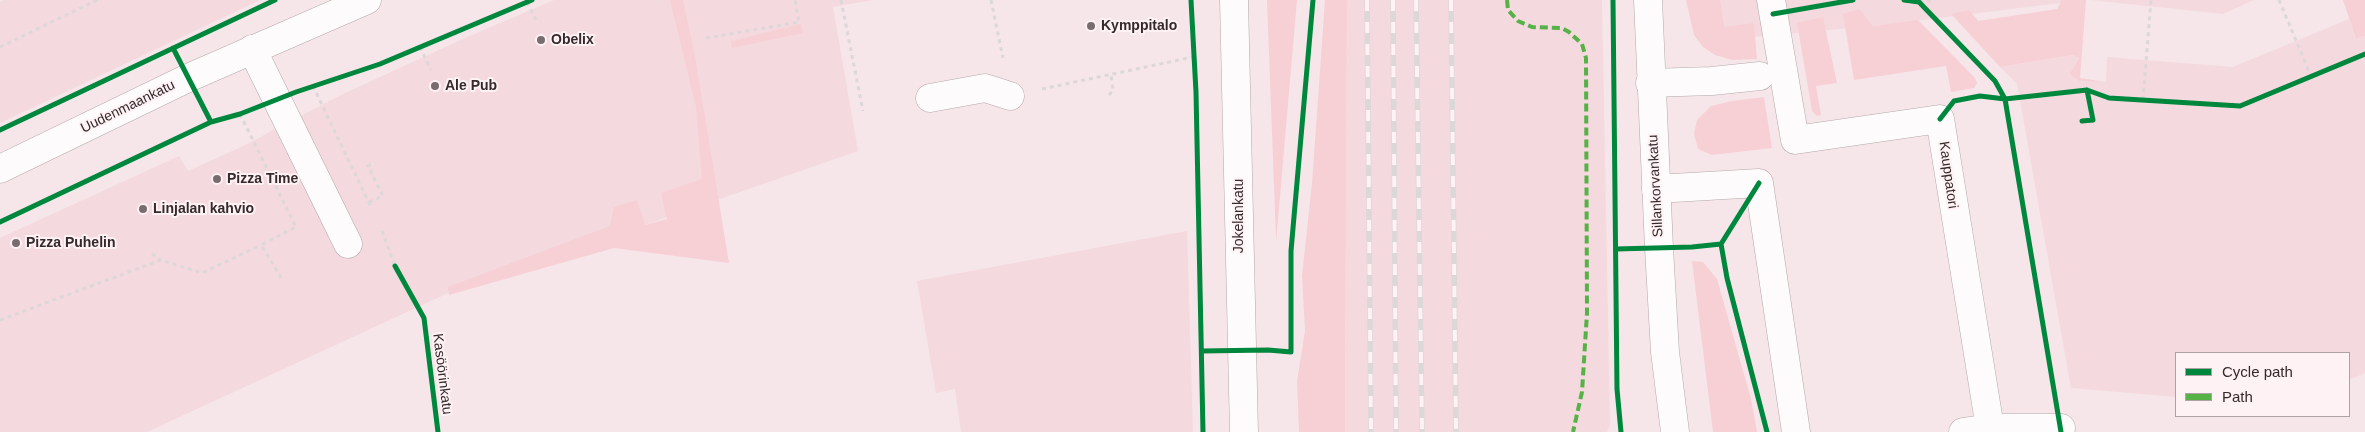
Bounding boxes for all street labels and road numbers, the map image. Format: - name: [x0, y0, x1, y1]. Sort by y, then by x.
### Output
- street label: Uudenmaankatu: [78, 77, 178, 137]
- street label: Sillankorvankatu: [1645, 134, 1667, 238]
- street label: Kauppatori: [1935, 140, 1961, 210]
- street label: Jokelankatu: [1231, 179, 1247, 253]
- street label: Kasöörinkatu: [429, 332, 455, 416]

